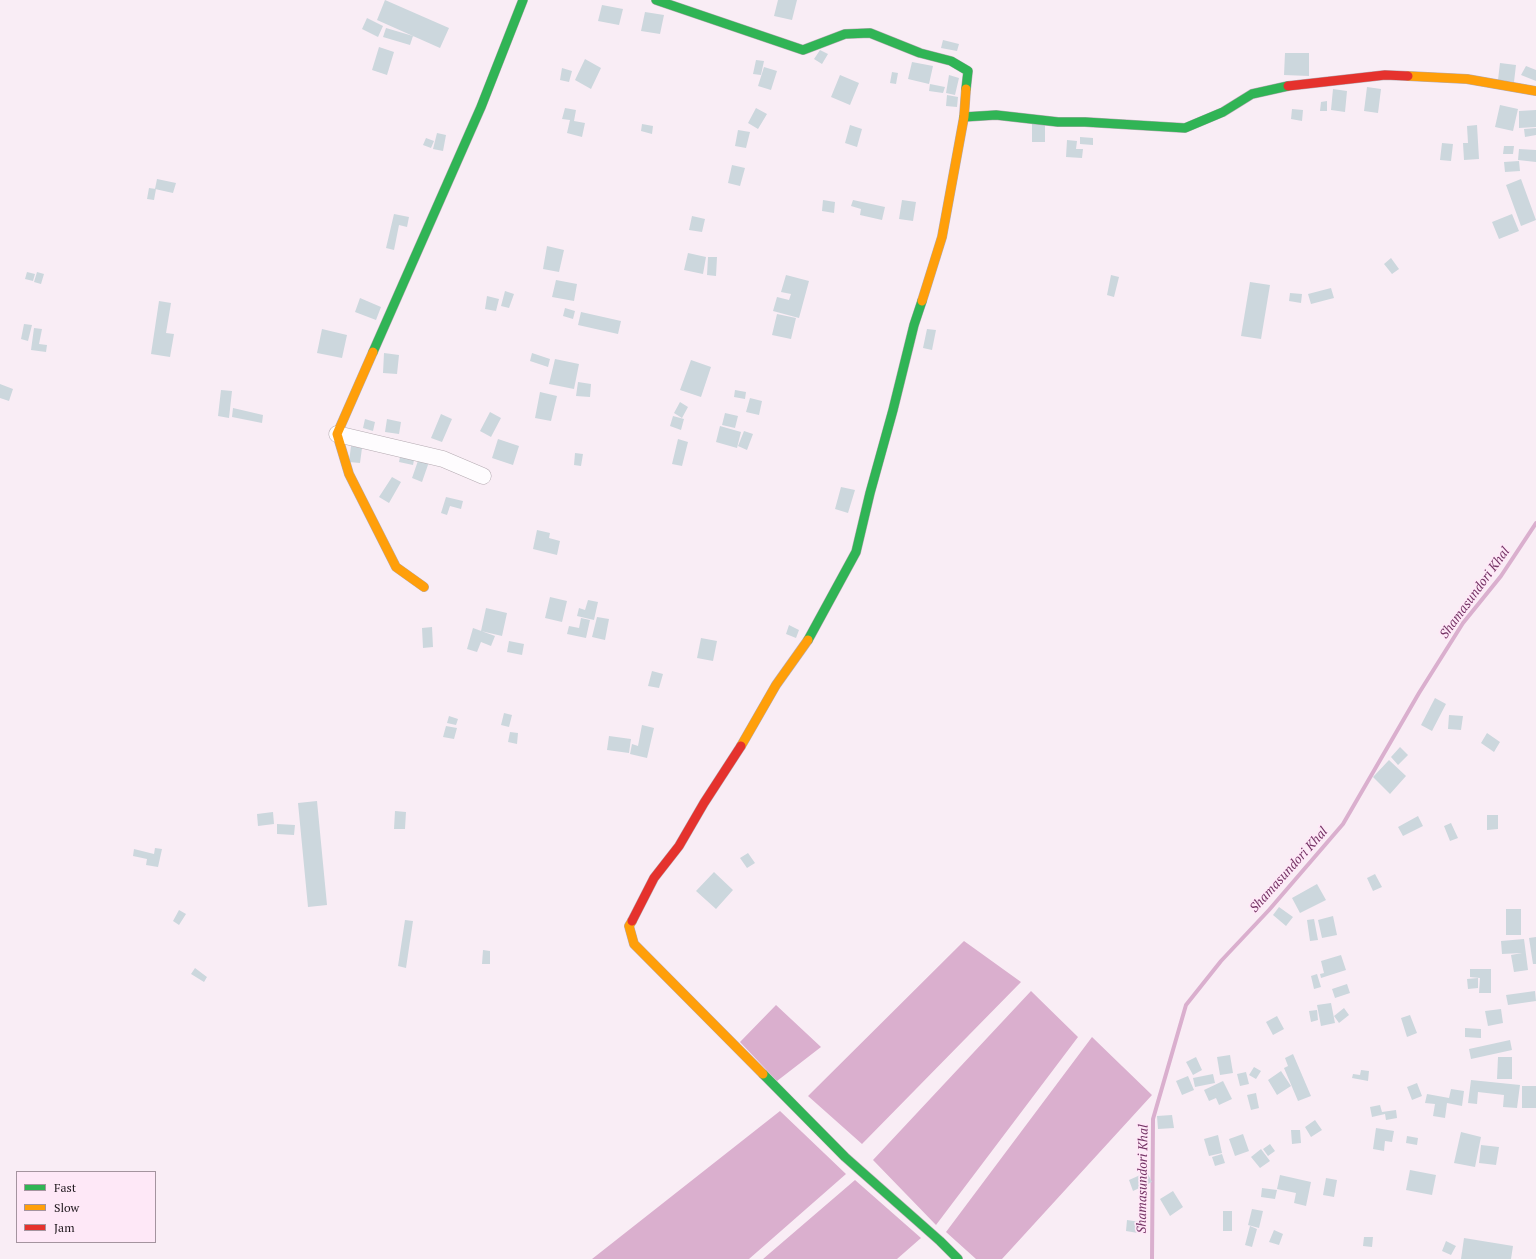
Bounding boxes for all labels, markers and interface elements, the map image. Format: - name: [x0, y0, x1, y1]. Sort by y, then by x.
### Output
- water label: Shamasundori Khal: [1437, 544, 1513, 642]
- water label: Shamasundori Khal: [1247, 824, 1331, 916]
- water label: Shamasundori Khal: [1134, 1124, 1152, 1234]
- legend: [16, 1171, 156, 1243]
- text: Fast: [54, 1180, 76, 1195]
- text: Slow: [54, 1200, 79, 1215]
- text: Jam: [54, 1220, 75, 1235]

